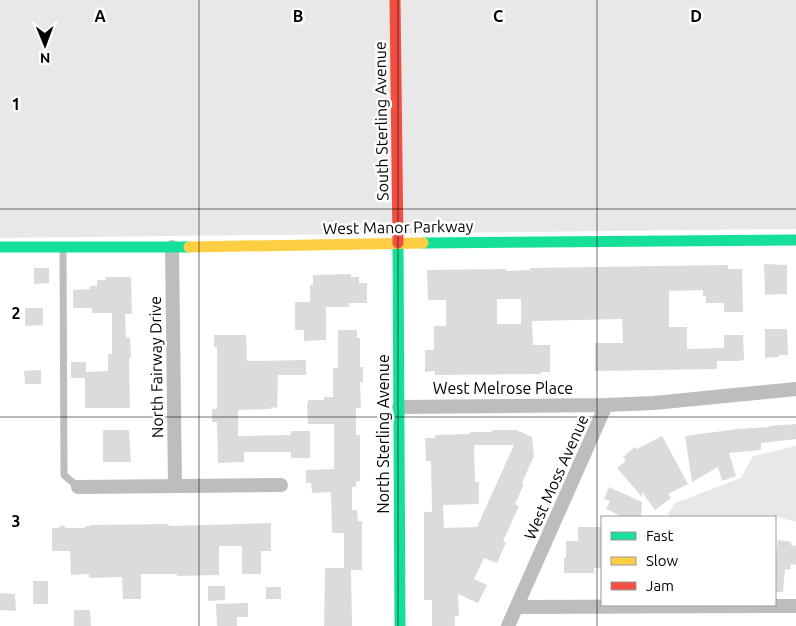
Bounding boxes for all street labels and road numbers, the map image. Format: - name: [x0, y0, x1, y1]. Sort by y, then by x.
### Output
- street label: South Sterling Avenue: [371, 41, 391, 201]
- street label: West Manor Parkway: [322, 217, 474, 237]
- street label: North Fairway Drive: [146, 296, 166, 438]
- street label: North Sterling Avenue: [374, 354, 392, 514]
- street label: West Melrose Place: [433, 379, 573, 397]
- street label: West Moss Avenue: [520, 412, 592, 542]

